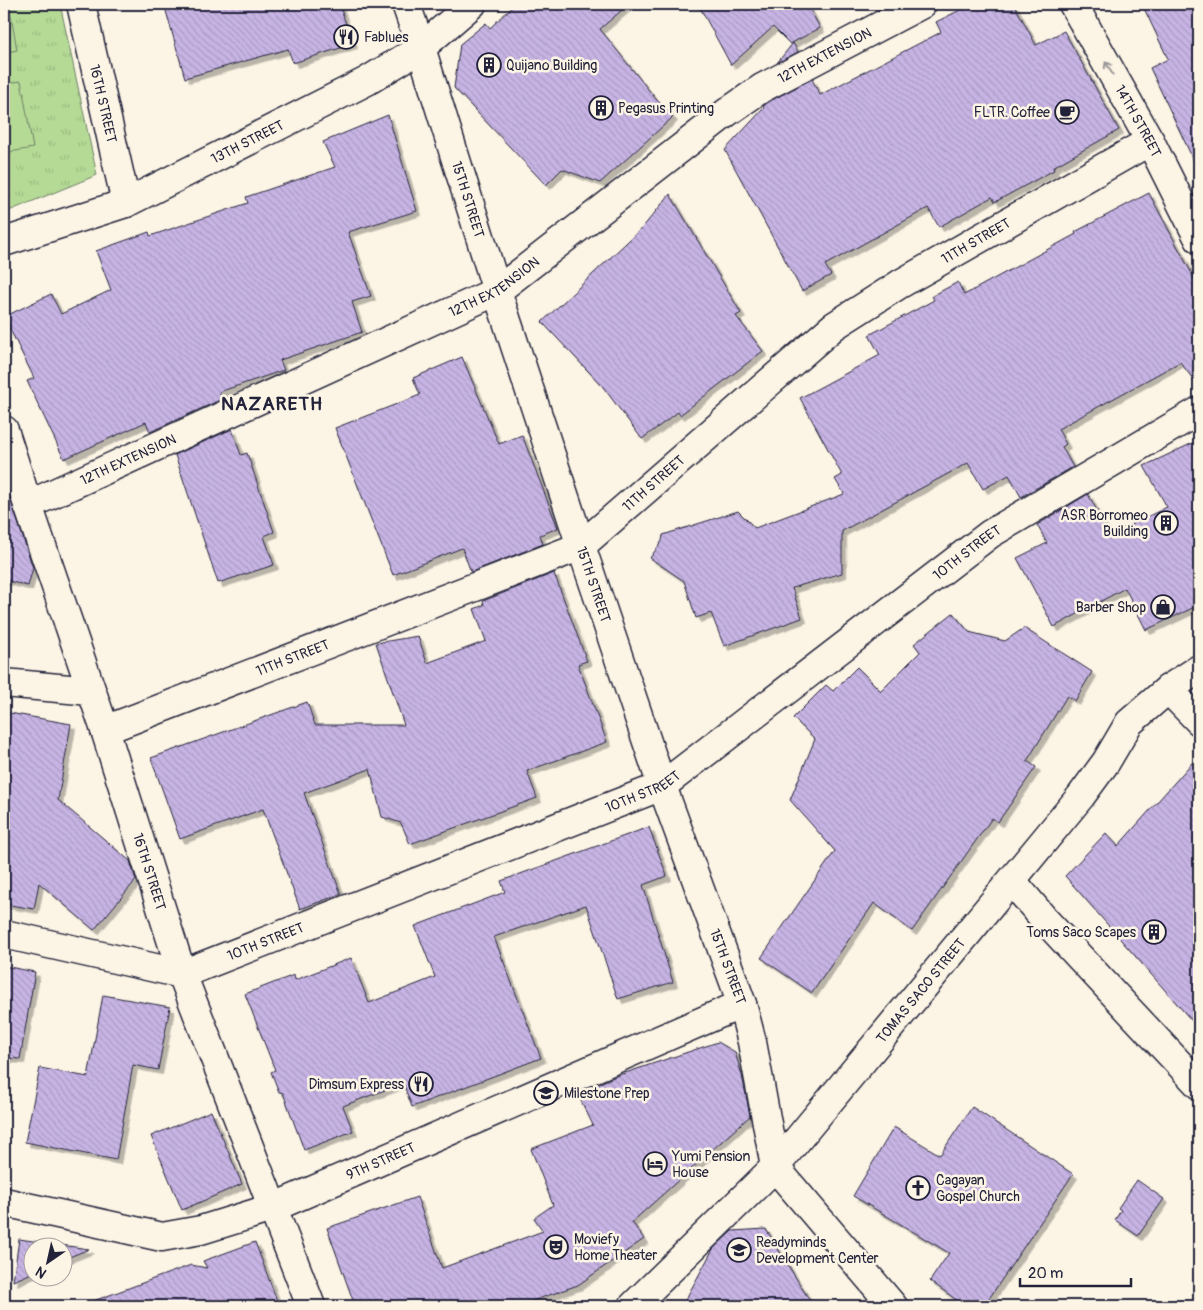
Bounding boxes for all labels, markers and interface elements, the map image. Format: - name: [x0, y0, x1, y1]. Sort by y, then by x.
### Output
- restaurant icon: Fablues: [333, 24, 359, 50]
- street label: 12TH EXTENSION: [775, 24, 875, 87]
- place label: Fablues: [364, 29, 409, 46]
- building icon: Quijano Building: [476, 52, 502, 78]
- place label: Quijano Building: [506, 57, 597, 74]
- one-way arrow: [1104, 61, 1114, 76]
- street label: 16TH STREET: [86, 63, 120, 145]
- street label: 14TH STREET: [1111, 82, 1165, 160]
- building icon: Pegasus Printing: [588, 95, 614, 121]
- cafe icon: FLTR. Coffee: [1054, 99, 1080, 125]
- place label: Pegasus Printing: [618, 100, 714, 117]
- place label: FLTR. Coffee: [974, 104, 1050, 121]
- street label: 13TH STREET: [208, 116, 287, 168]
- street label: 15TH STREET: [448, 159, 488, 240]
- street label: 11TH STREET: [938, 215, 1014, 268]
- street label: 12TH EXTENSION: [446, 253, 543, 321]
- district label: NAZARETH: [221, 392, 323, 416]
- street label: 12TH EXTENSION: [78, 431, 179, 489]
- street label: 11TH STREET: [619, 452, 688, 515]
- place label: ASR Borromeo Building: [1061, 507, 1148, 540]
- building icon: ASR Borromeo Building: [1153, 510, 1179, 536]
- street label: 10TH STREET: [929, 521, 1004, 584]
- street label: 15TH STREET: [573, 544, 614, 625]
- shop icon: Barber Shop: [1150, 594, 1176, 620]
- place label: Barber Shop: [1076, 599, 1146, 616]
- street label: 11TH STREET: [254, 636, 332, 680]
- street label: 10TH STREET: [603, 767, 684, 816]
- street label: 16TH STREET: [129, 831, 169, 913]
- street label: 10TH STREET: [225, 919, 307, 965]
- building icon: Toms Saco Scapes: [1141, 919, 1167, 945]
- place label: Toms Saco Scapes: [1026, 924, 1137, 941]
- street label: 15TH STREET: [706, 926, 749, 1007]
- street label: TOMAS SACO STREET: [873, 935, 969, 1047]
- restaurant icon: Dimsum Express: [408, 1071, 434, 1097]
- place label: Dimsum Express: [308, 1076, 405, 1093]
- school or university icon: Milestone Prep: [533, 1080, 559, 1106]
- place label: Milestone Prep: [564, 1085, 650, 1102]
- street label: 9TH STREET: [344, 1139, 418, 1184]
- place label: Yumi Pension House: [671, 1148, 750, 1181]
- hotel icon: Yumi Pension House: [642, 1151, 668, 1177]
- place label: Cagayan Gospel Church: [936, 1172, 1020, 1205]
- church icon: Cagayan Gospel Church: [905, 1175, 931, 1201]
- place label: Moviefy Home Theater: [574, 1231, 657, 1264]
- theatre icon: Moviefy Home Theater: [543, 1234, 569, 1260]
- place label: Readyminds Development Center: [756, 1234, 879, 1267]
- school or university icon: Readyminds Development Center: [726, 1237, 752, 1263]
- north arrow: [22, 1238, 72, 1288]
- scale bar: [1020, 1255, 1132, 1287]
- text: N: [32, 1263, 50, 1282]
- text: 20 m: [1028, 1264, 1063, 1283]

